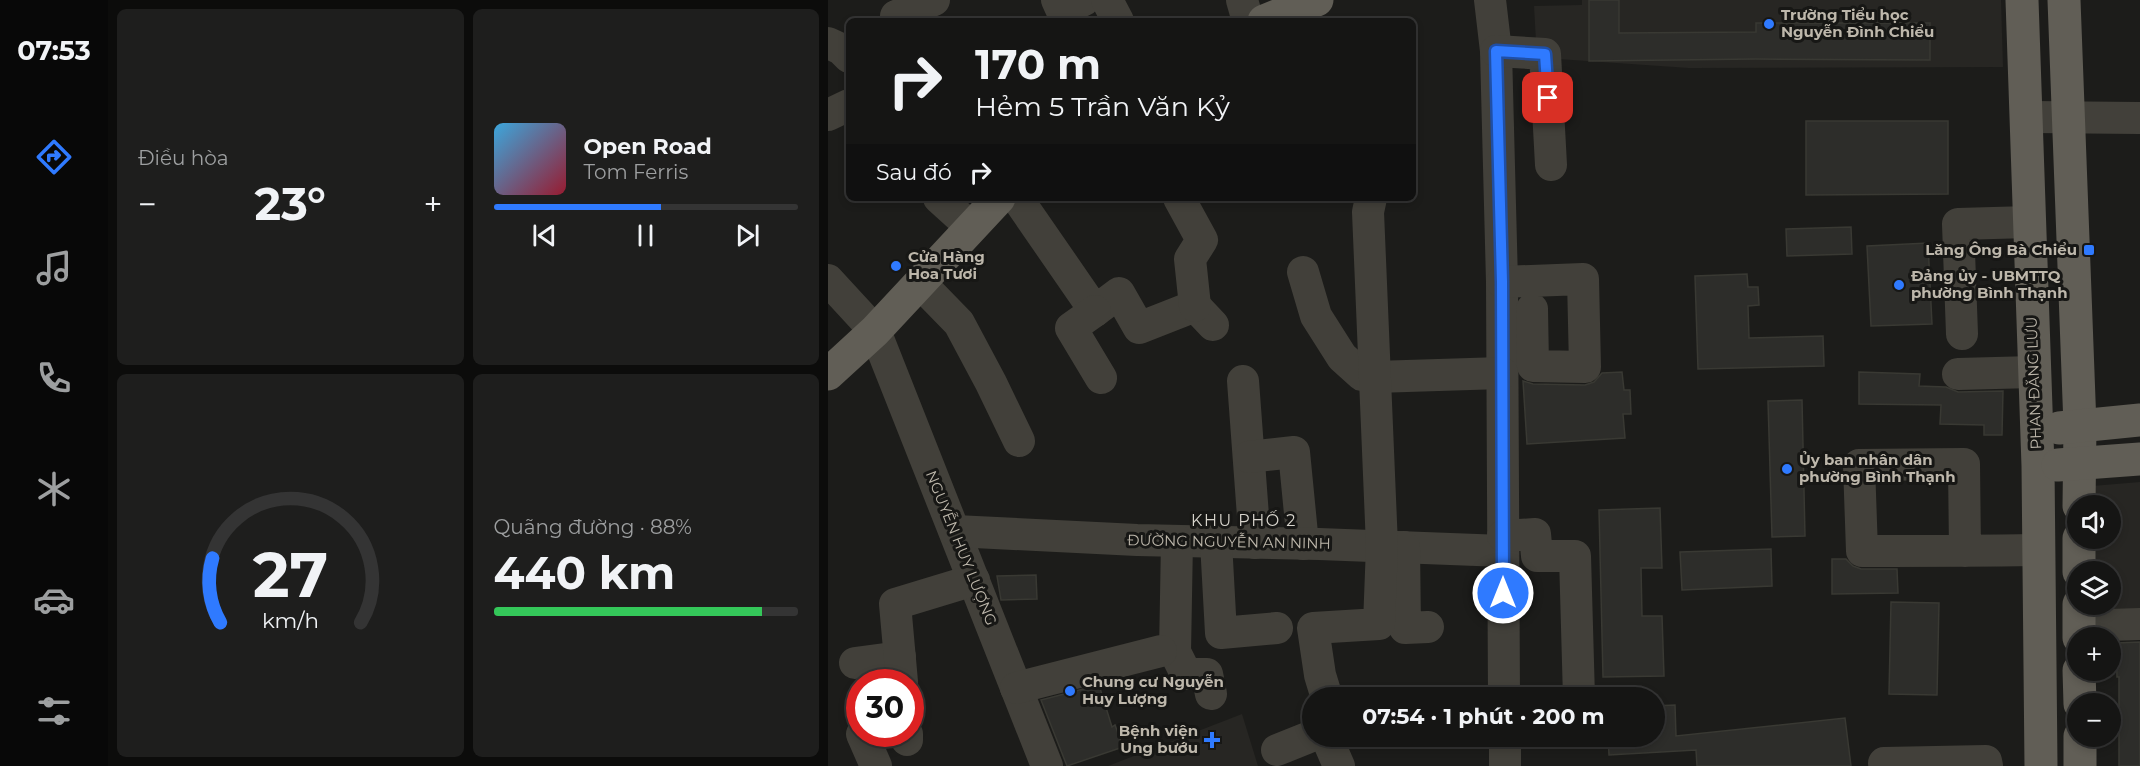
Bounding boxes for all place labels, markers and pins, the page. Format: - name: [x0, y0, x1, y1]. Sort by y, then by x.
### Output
- place label: Trường Tiểu học Nguyễn Đình Chiểu: [1781, 5, 1934, 41]
- marker: Trường Tiểu học Nguyễn Đình Chiểu: [1762, 17, 1776, 31]
- pin: [1522, 72, 1573, 123]
- place label: Lăng Ông Bà Chiểu: [1925, 240, 2077, 259]
- marker: Lăng Ông Bà Chiểu: [2082, 243, 2096, 257]
- place label: Cửa Hàng Hoa Tươi: [908, 247, 985, 283]
- marker: Cửa Hàng Hoa Tươi: [889, 259, 903, 273]
- place label: Đảng ủy - UBMTTQ phường Bình Thạnh: [1911, 266, 2068, 302]
- marker: Đảng ủy - UBMTTQ phường Bình Thạnh: [1892, 278, 1906, 292]
- place label: Ủy ban nhân dân phường Bình Thạnh: [1799, 450, 1956, 486]
- marker: Ủy ban nhân dân phường Bình Thạnh: [1780, 462, 1794, 476]
- place label: Chung cư Nguyễn Huy Lượng: [1082, 672, 1224, 708]
- marker: Chung cư Nguyễn Huy Lượng: [1063, 684, 1077, 698]
- place label: Bệnh viện Ung bướu: [1119, 721, 1198, 757]
- marker: Bệnh viện Ung bướu: [1203, 731, 1221, 749]

